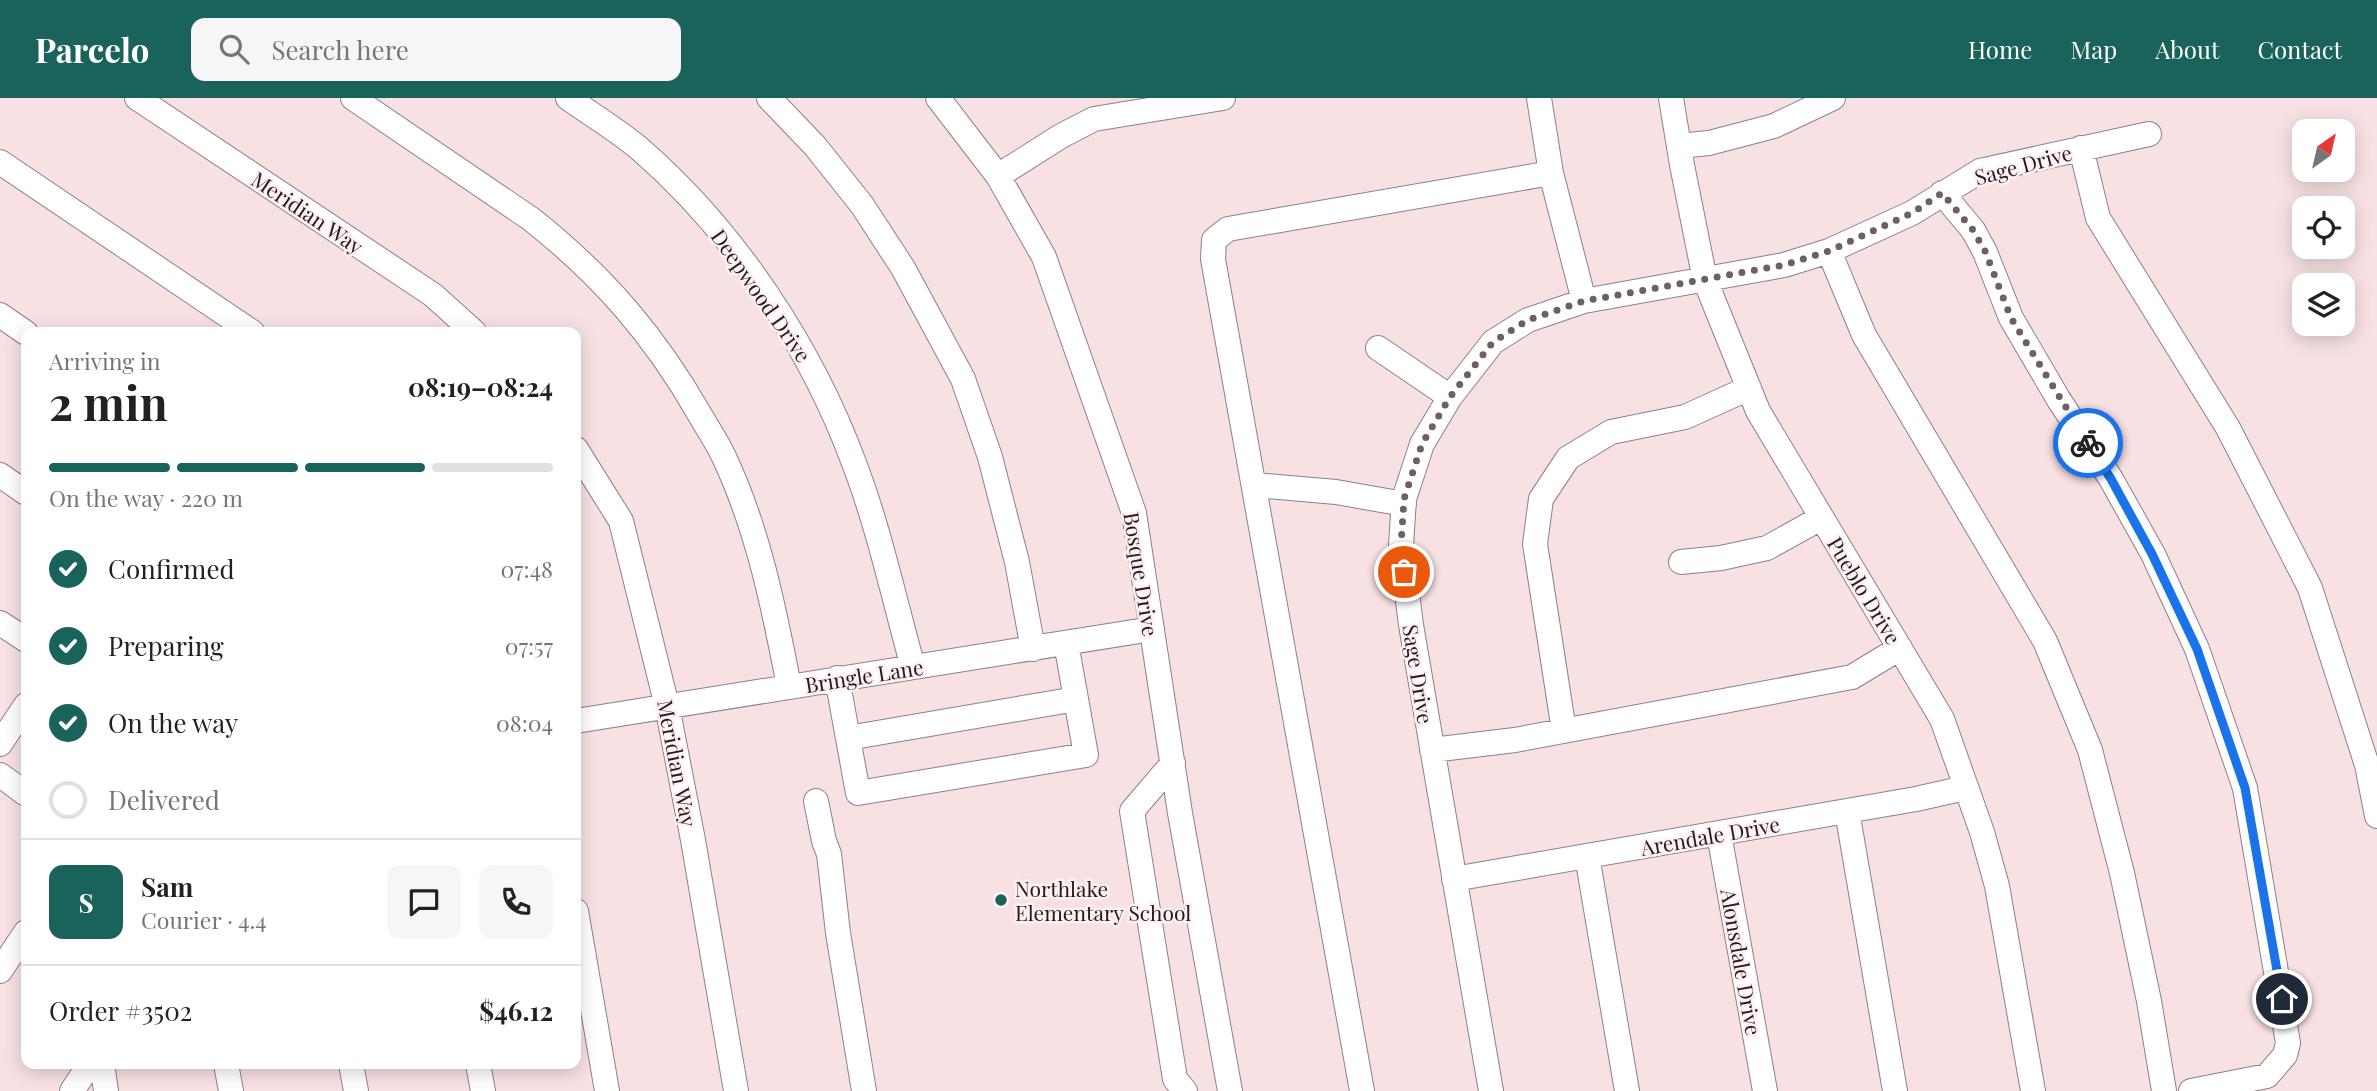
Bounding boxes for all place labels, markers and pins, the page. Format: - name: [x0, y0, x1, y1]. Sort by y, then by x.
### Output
- pin: [1374, 542, 1434, 602]
- place label: Northlake Elementary School: [1015, 874, 1191, 926]
- marker: Northlake Elementary School: [993, 892, 1009, 908]
- pin: [2252, 969, 2312, 1029]

